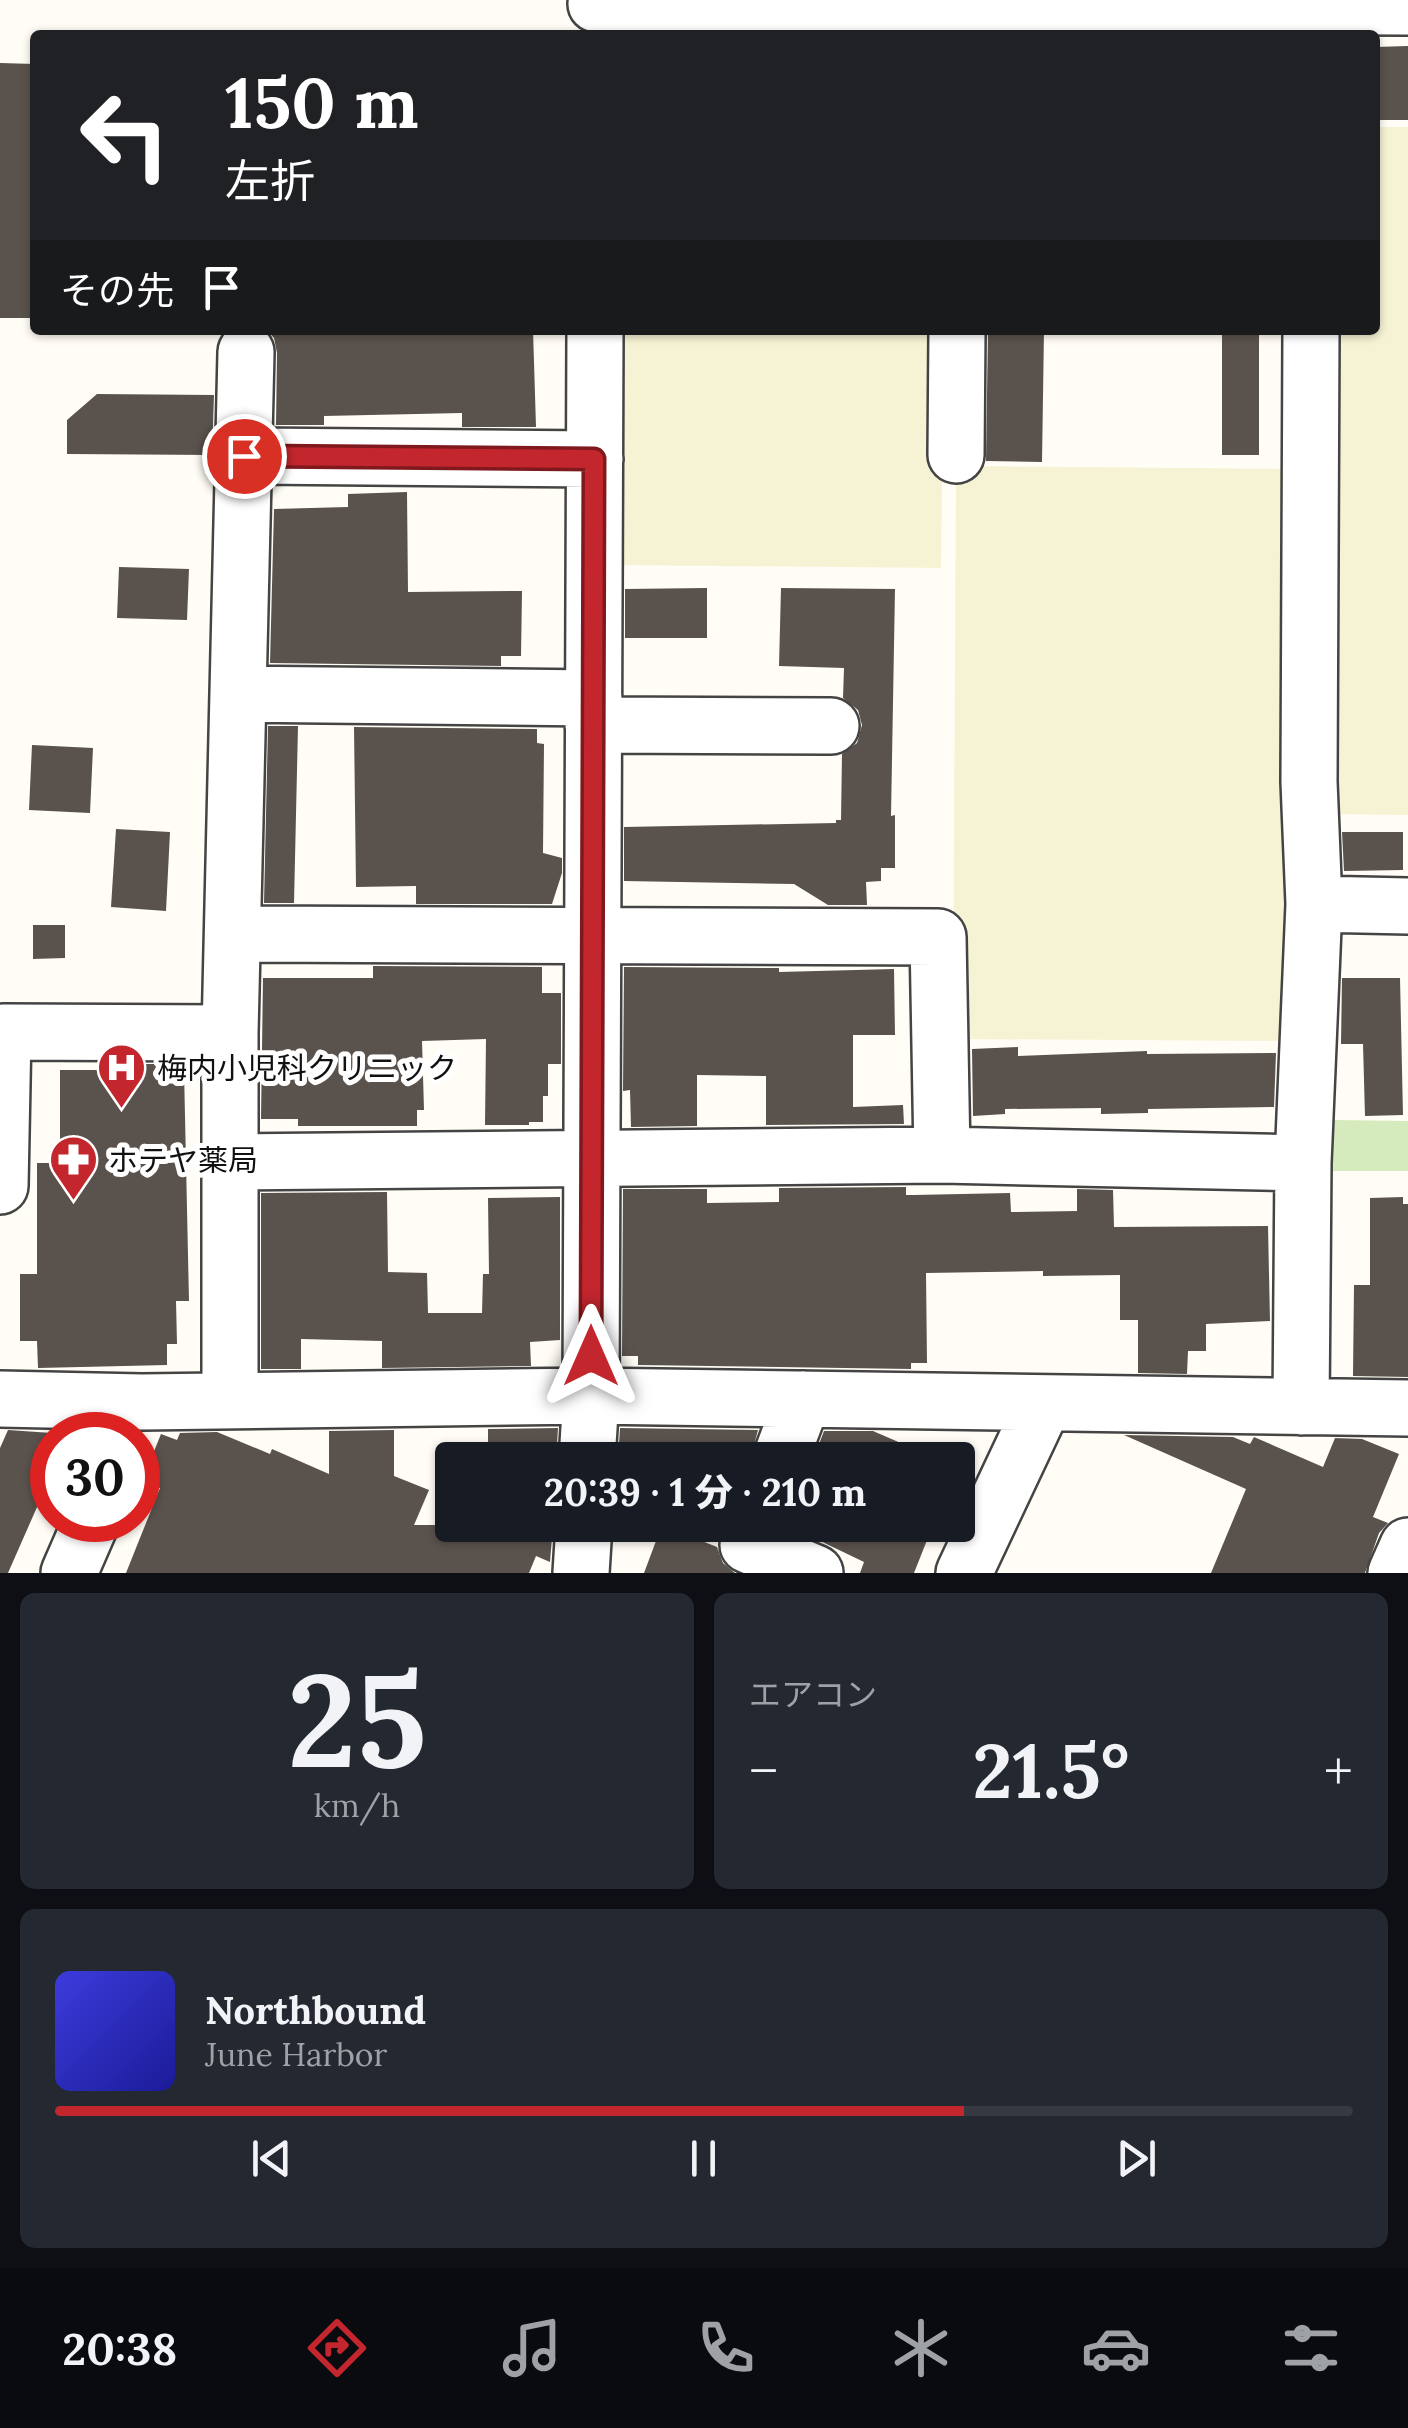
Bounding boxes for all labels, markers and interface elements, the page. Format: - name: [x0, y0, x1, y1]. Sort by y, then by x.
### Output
- text: 150 m: [225, 58, 419, 147]
- icon: left: [60, 70, 190, 200]
- text: 左折: [225, 152, 315, 209]
- icon: arrive: [194, 260, 249, 315]
- text: その先: [60, 266, 174, 314]
- pin: [202, 414, 287, 499]
- icon: arrive: [217, 429, 272, 484]
- hospital icon: 梅内小児科クリニック: [96, 1042, 148, 1110]
- place label: 梅内小児科クリニック: [157, 1049, 457, 1087]
- pharmacy icon: ホテヤ薬局: [47, 1134, 99, 1202]
- place label: ホテヤ薬局: [108, 1141, 258, 1179]
- position arrow: [539, 1304, 643, 1408]
- speed limit sign: 30: [30, 1412, 160, 1542]
- text: 20:39 · 1 分 · 210 m: [544, 1468, 866, 1516]
- text: 25: [287, 1636, 427, 1803]
- text: エアコン: [749, 1674, 877, 1715]
- text: 21.5°: [972, 1723, 1130, 1819]
- text: −: [749, 1736, 778, 1806]
- text: +: [1324, 1736, 1353, 1806]
- text: km/h: [314, 1785, 400, 1826]
- text: Northbound: [205, 1986, 426, 2034]
- text: June Harbor: [205, 2034, 387, 2075]
- icon: previous: [244, 2131, 299, 2186]
- icon: pause: [676, 2131, 731, 2186]
- icon: next: [1109, 2131, 1164, 2186]
- icon: directions: [302, 2313, 372, 2383]
- icon: music: [497, 2313, 567, 2383]
- icon: phone: [691, 2313, 761, 2383]
- icon: climate: [886, 2313, 956, 2383]
- icon: car: [1081, 2313, 1151, 2383]
- icon: filters: [1276, 2313, 1346, 2383]
- text: 20:38: [62, 2320, 177, 2377]

